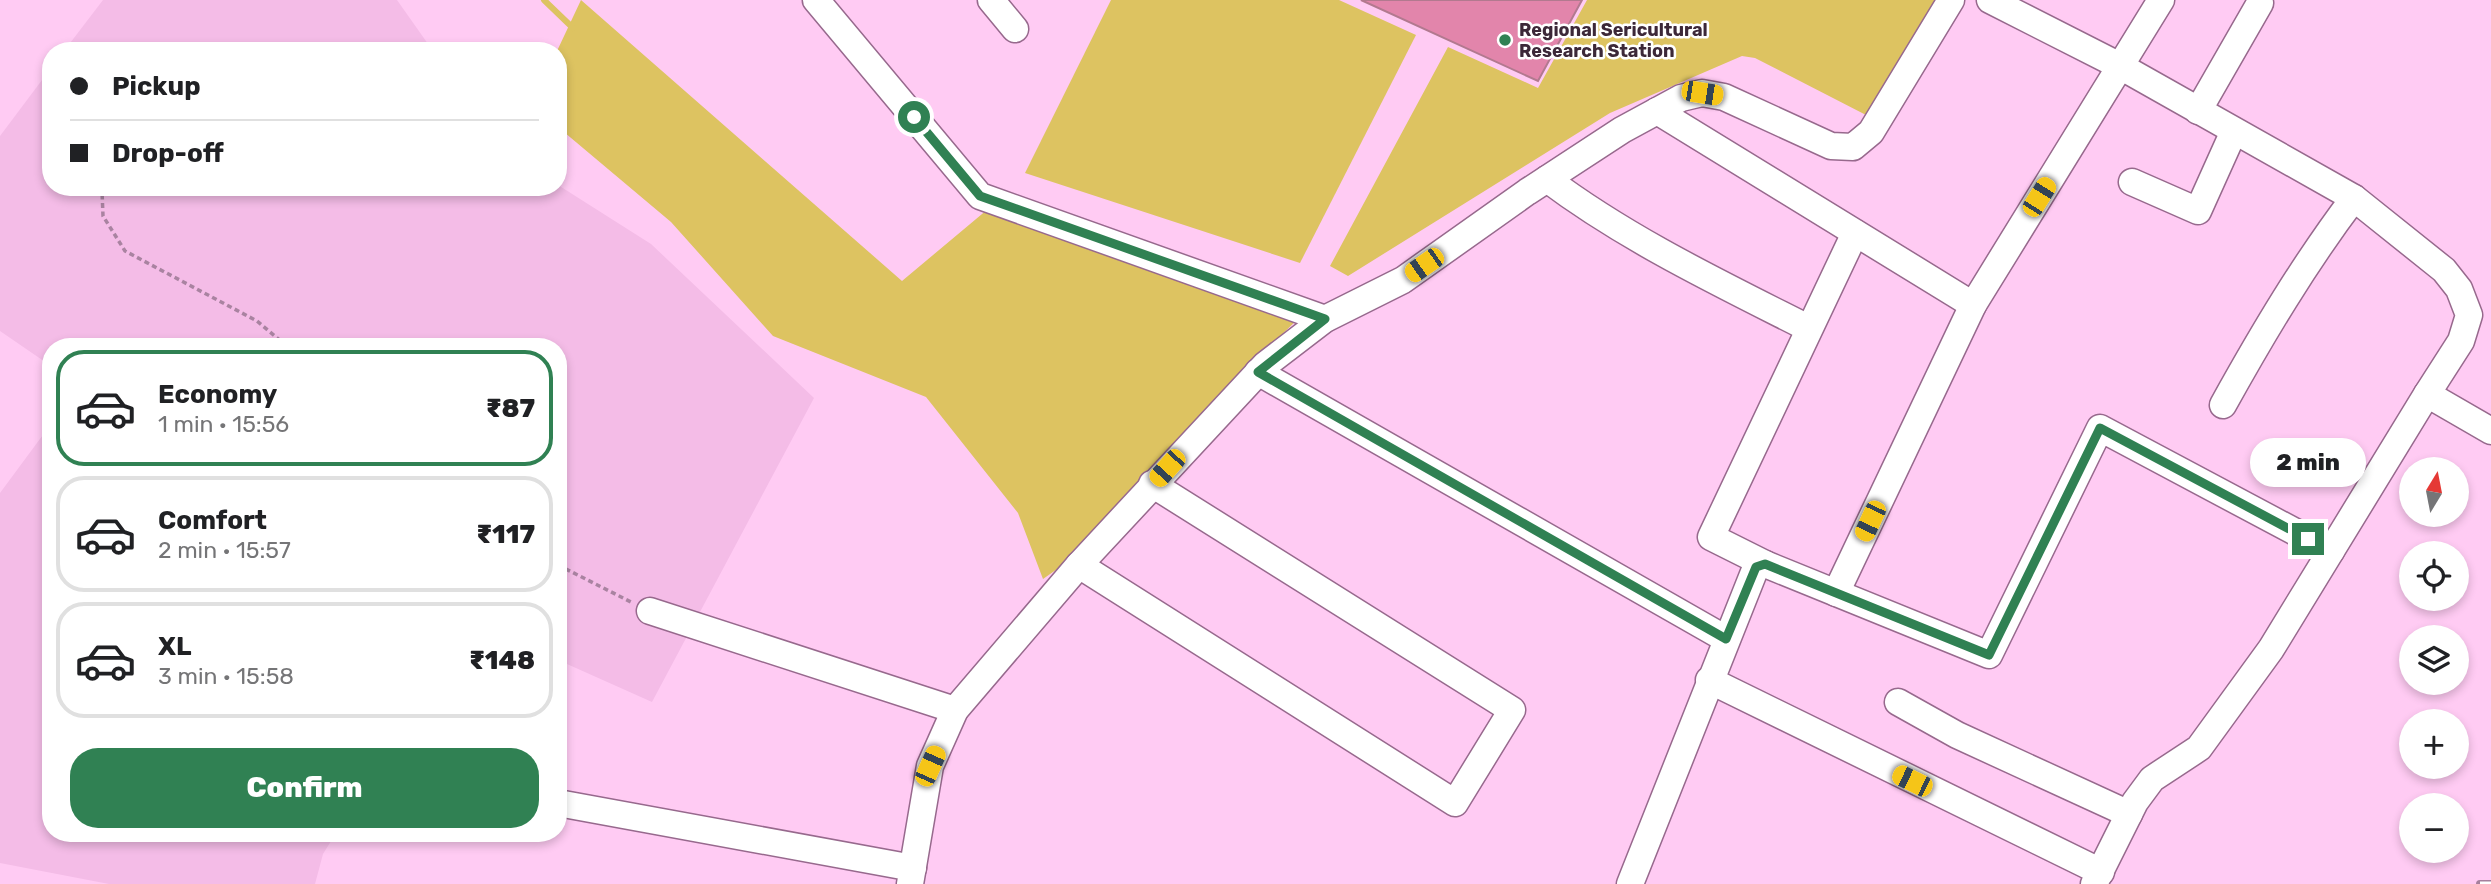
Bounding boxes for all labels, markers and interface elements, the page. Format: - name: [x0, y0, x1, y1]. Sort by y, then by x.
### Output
- place label: Regional Sericultural Research Station: [1519, 19, 1708, 62]
- marker: Regional Sericultural Research Station: [1497, 32, 1513, 48]
- text: Pickup: [112, 71, 201, 102]
- car: [1680, 79, 1725, 107]
- route start: [898, 101, 930, 133]
- text: Drop-off: [112, 138, 224, 169]
- car: [2019, 174, 2060, 220]
- car: [1401, 244, 1448, 286]
- icon: car: [74, 377, 137, 440]
- text: Economy: [158, 379, 277, 410]
- text: ₹87: [486, 393, 535, 424]
- text: 1 min · 15:56: [158, 410, 289, 438]
- callout: 2 min: [2250, 438, 2366, 486]
- car: [1146, 445, 1189, 491]
- text: 2 min: [2276, 448, 2340, 476]
- north arrow: [2399, 457, 2469, 527]
- map controls: [2399, 457, 2469, 863]
- car: [1852, 498, 1889, 544]
- icon: car: [74, 503, 137, 566]
- text: Comfort: [158, 505, 267, 536]
- text: ₹117: [476, 519, 535, 550]
- route end: [2292, 523, 2324, 555]
- text: 2 min · 15:57: [158, 536, 291, 564]
- button: locate: [2399, 541, 2469, 611]
- button: layers: [2399, 625, 2469, 695]
- icon: car: [74, 629, 137, 692]
- text: XL: [158, 631, 191, 662]
- text: ₹148: [469, 645, 535, 676]
- text: 3 min · 15:58: [158, 662, 294, 690]
- button: +: [2399, 709, 2469, 779]
- car: [912, 743, 949, 789]
- button: Confirm: [70, 748, 539, 828]
- car: [1889, 762, 1936, 800]
- button: −: [2399, 793, 2469, 863]

